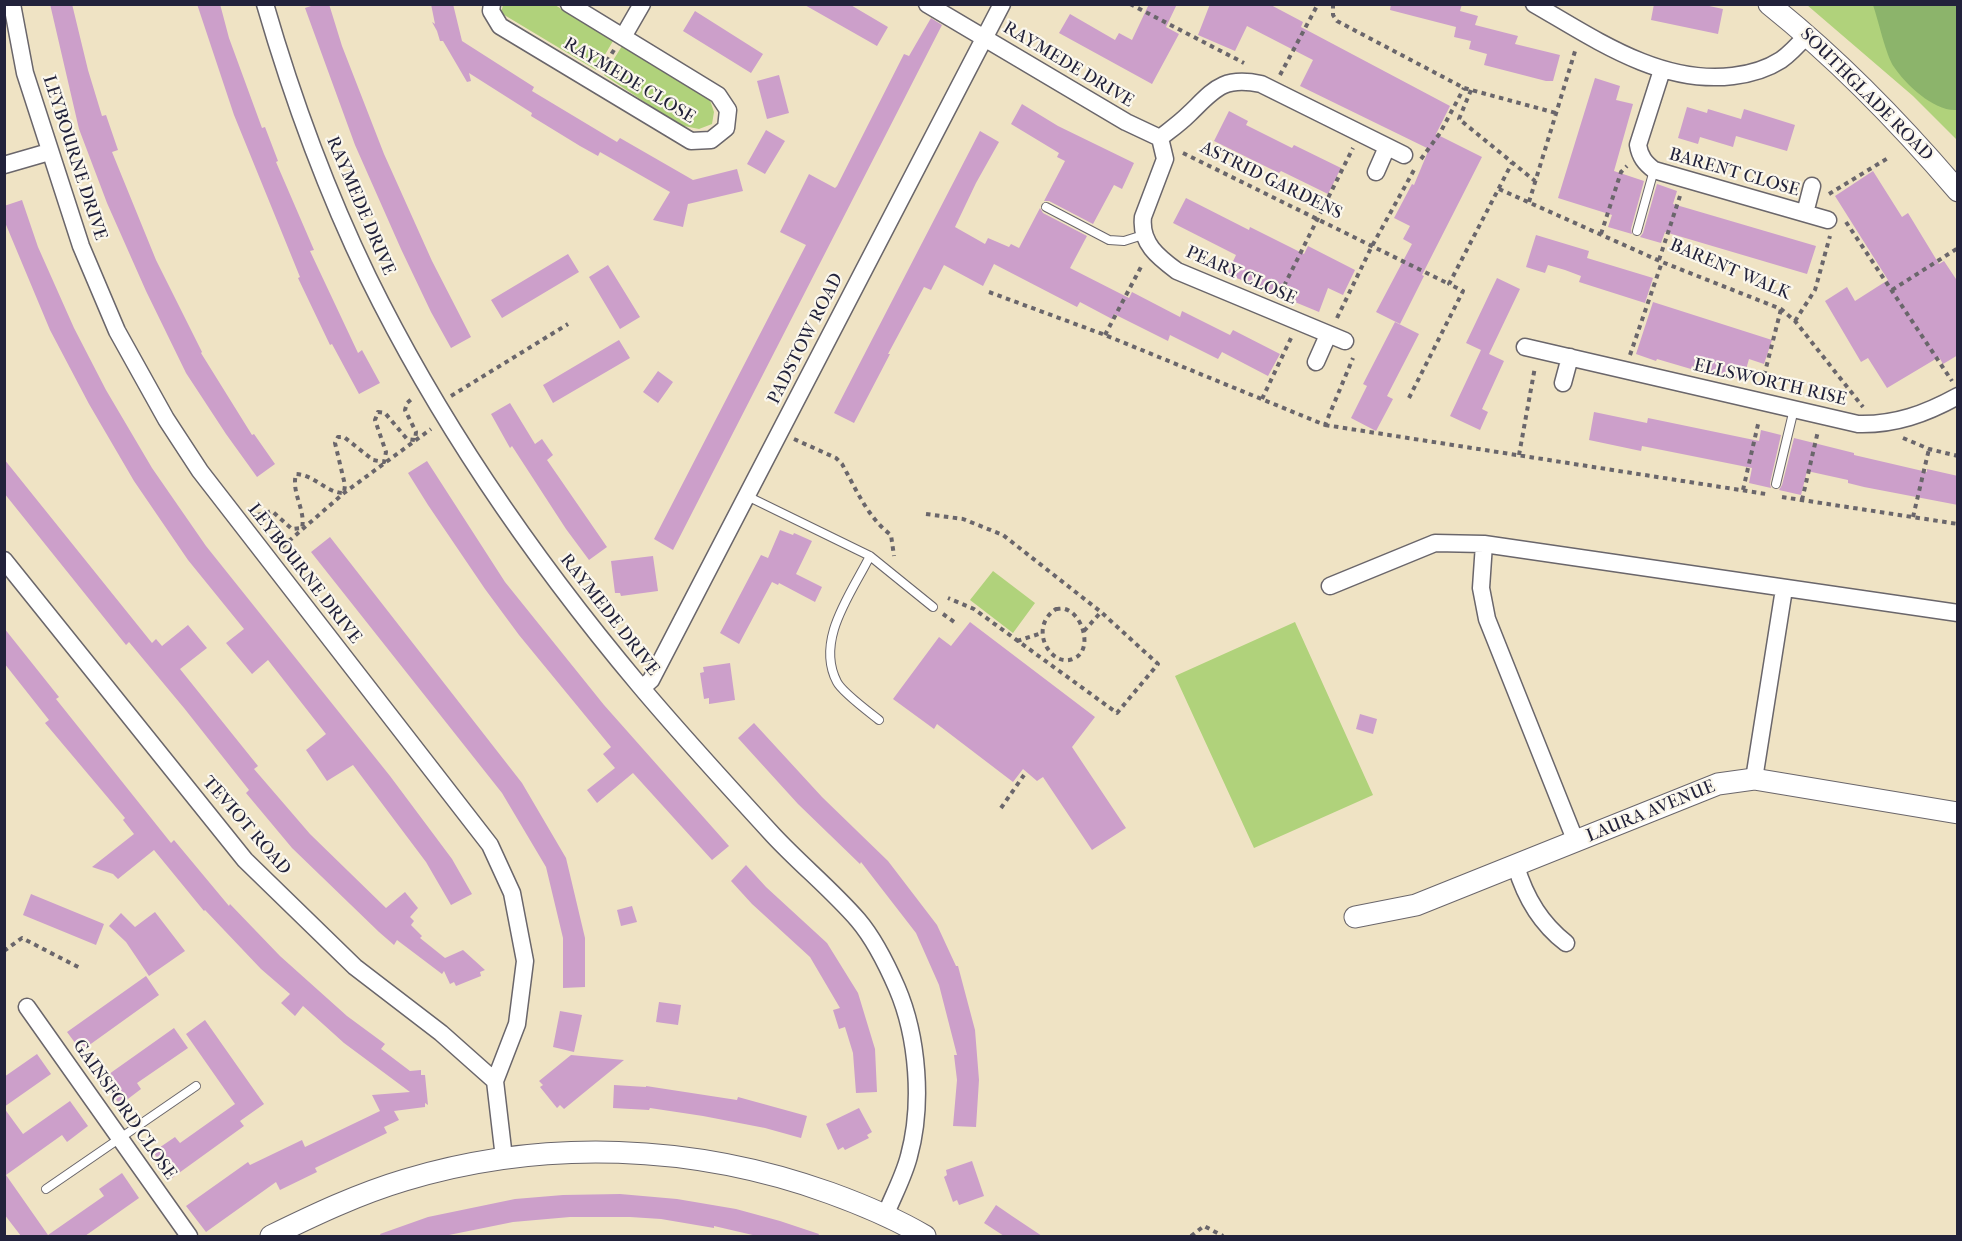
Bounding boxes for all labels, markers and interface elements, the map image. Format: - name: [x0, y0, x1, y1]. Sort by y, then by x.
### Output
- street label: RAYMEDE DRIVE: [999, 17, 1137, 113]
- street label: SOUTHGLADE ROAD: [1795, 24, 1937, 166]
- street label: RAYMEDE CLOSE: [559, 33, 699, 129]
- street label: LEYBOURNE DRIVE: [37, 73, 111, 243]
- street label: RAYMEDE DRIVE: [321, 133, 399, 279]
- street label: ASTRID GARDENS: [1196, 137, 1346, 225]
- street label: BARENT CLOSE: [1666, 144, 1802, 202]
- street label: BARENT WALK: [1666, 235, 1794, 305]
- street label: PEARY CLOSE: [1182, 242, 1300, 310]
- street label: PADSTOW ROAD: [764, 270, 848, 408]
- street label: ELLSWORTH RISE: [1691, 355, 1849, 411]
- street label: LEYBOURNE DRIVE: [243, 500, 365, 648]
- street label: RAYMEDE DRIVE: [555, 550, 663, 680]
- street label: TEVIOT ROAD: [197, 772, 295, 880]
- street label: LAURA AVENUE: [1584, 776, 1718, 848]
- street label: GAINSFORD CLOSE: [68, 1036, 180, 1184]

